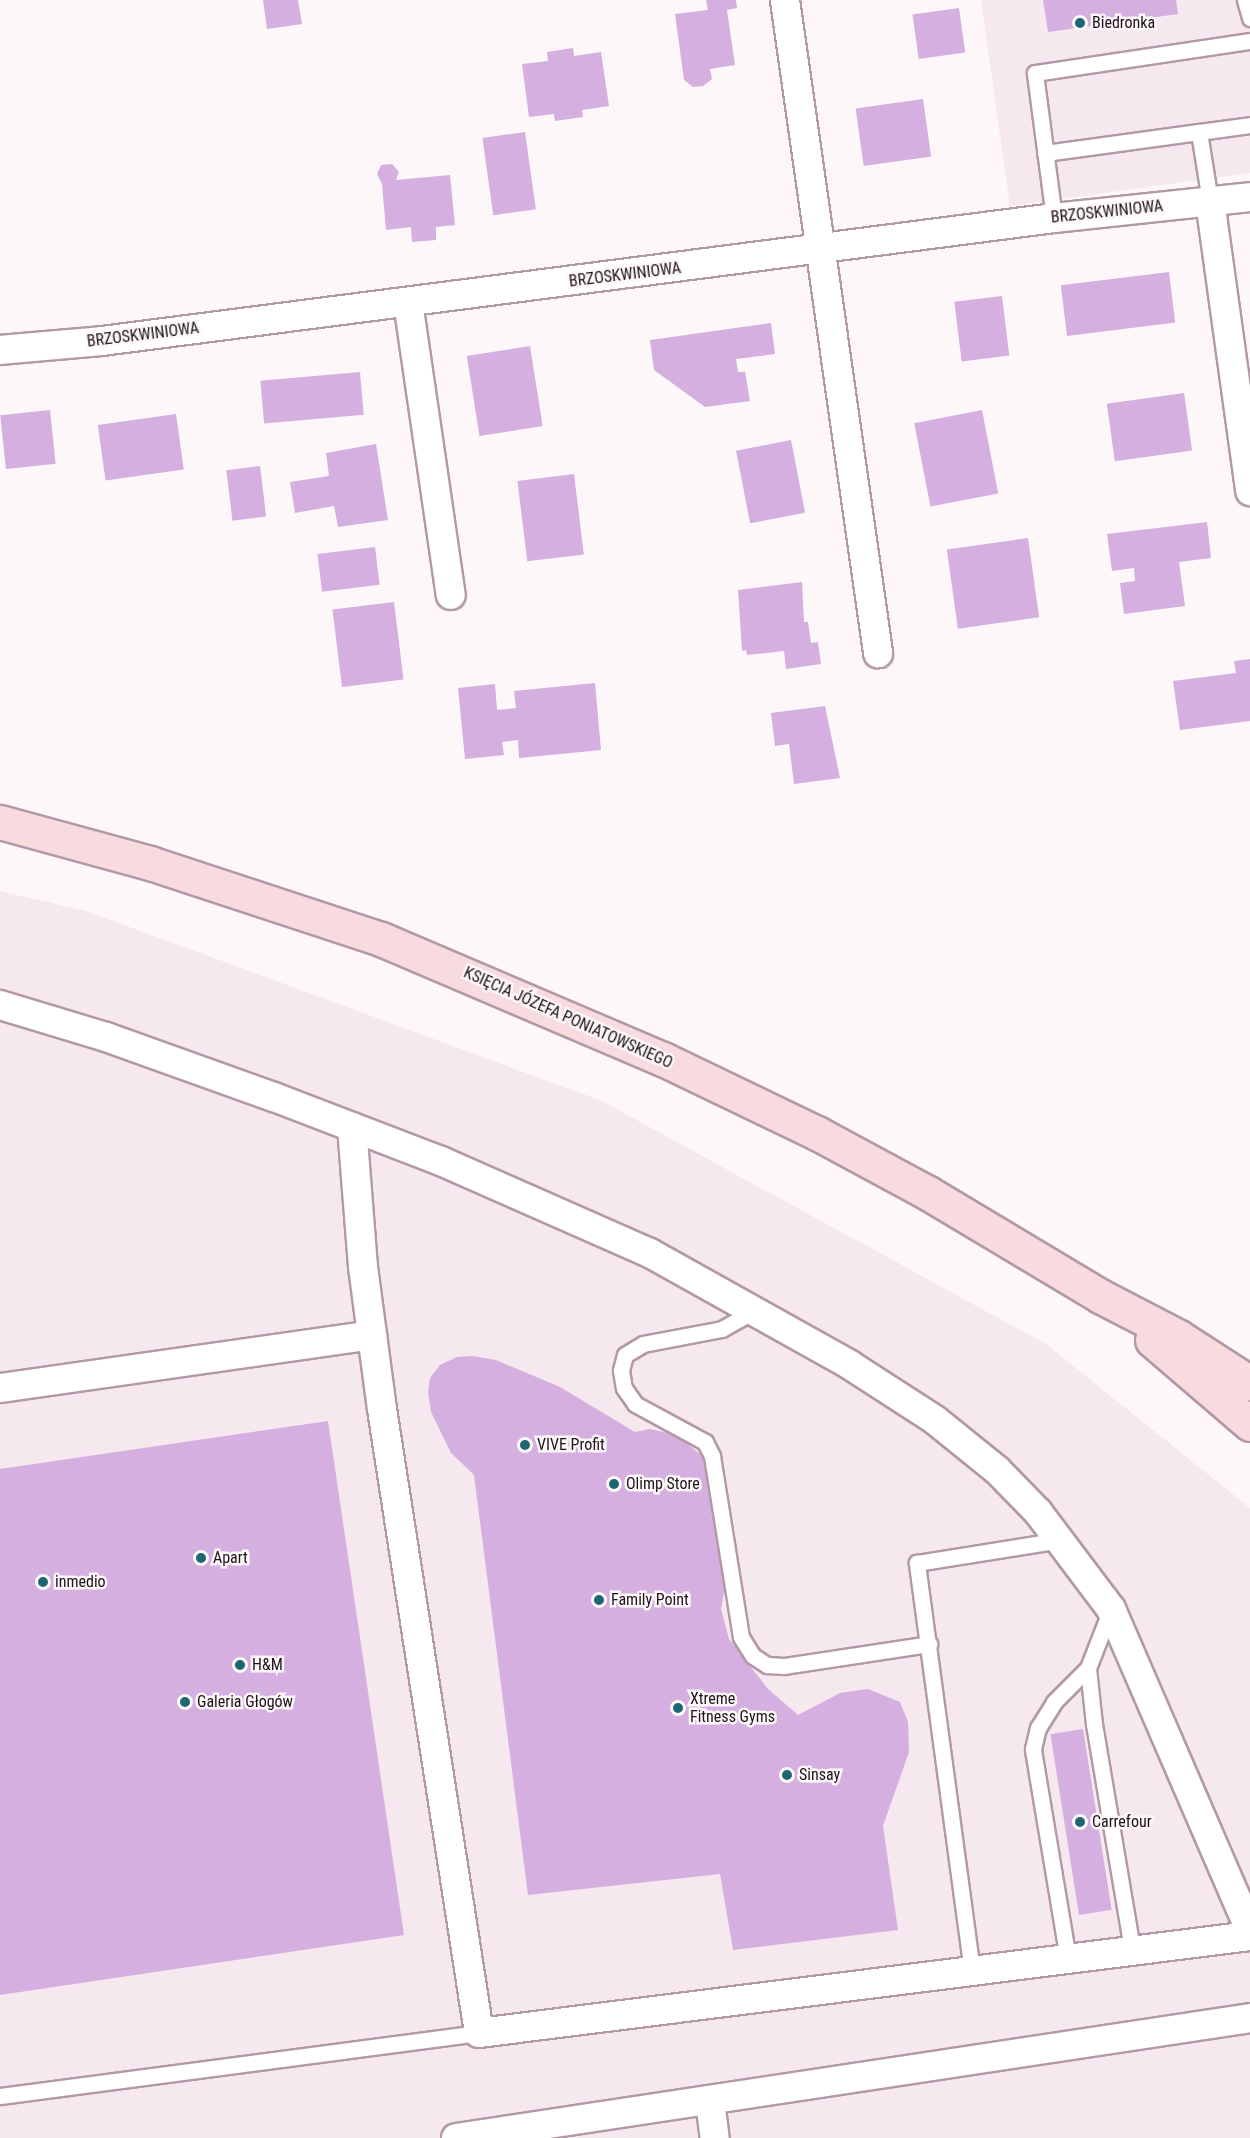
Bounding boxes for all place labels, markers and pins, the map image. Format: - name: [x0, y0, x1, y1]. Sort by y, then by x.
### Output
- place label: Biedronka: [1092, 13, 1155, 33]
- marker: Biedronka: [1073, 16, 1087, 30]
- place label: VIVE Profit: [537, 1435, 605, 1455]
- marker: VIVE Profit: [518, 1438, 532, 1452]
- place label: Olimp Store: [626, 1474, 700, 1494]
- marker: Olimp Store: [607, 1477, 621, 1491]
- place label: Apart: [213, 1548, 248, 1568]
- marker: Apart: [194, 1551, 208, 1565]
- place label: inmedio: [55, 1572, 106, 1592]
- marker: inmedio: [36, 1575, 50, 1589]
- place label: Family Point: [611, 1590, 689, 1610]
- marker: Family Point: [592, 1593, 606, 1607]
- place label: H&M: [252, 1655, 283, 1675]
- marker: H&M: [233, 1658, 247, 1672]
- place label: Xtreme Fitness Gyms: [690, 1689, 775, 1727]
- place label: Galeria Głogów: [197, 1692, 293, 1712]
- marker: Galeria Głogów: [178, 1695, 192, 1709]
- marker: Xtreme Fitness Gyms: [671, 1701, 685, 1715]
- place label: Sinsay: [799, 1765, 840, 1785]
- marker: Sinsay: [780, 1768, 794, 1782]
- place label: Carrefour: [1092, 1812, 1152, 1832]
- marker: Carrefour: [1073, 1815, 1087, 1829]

